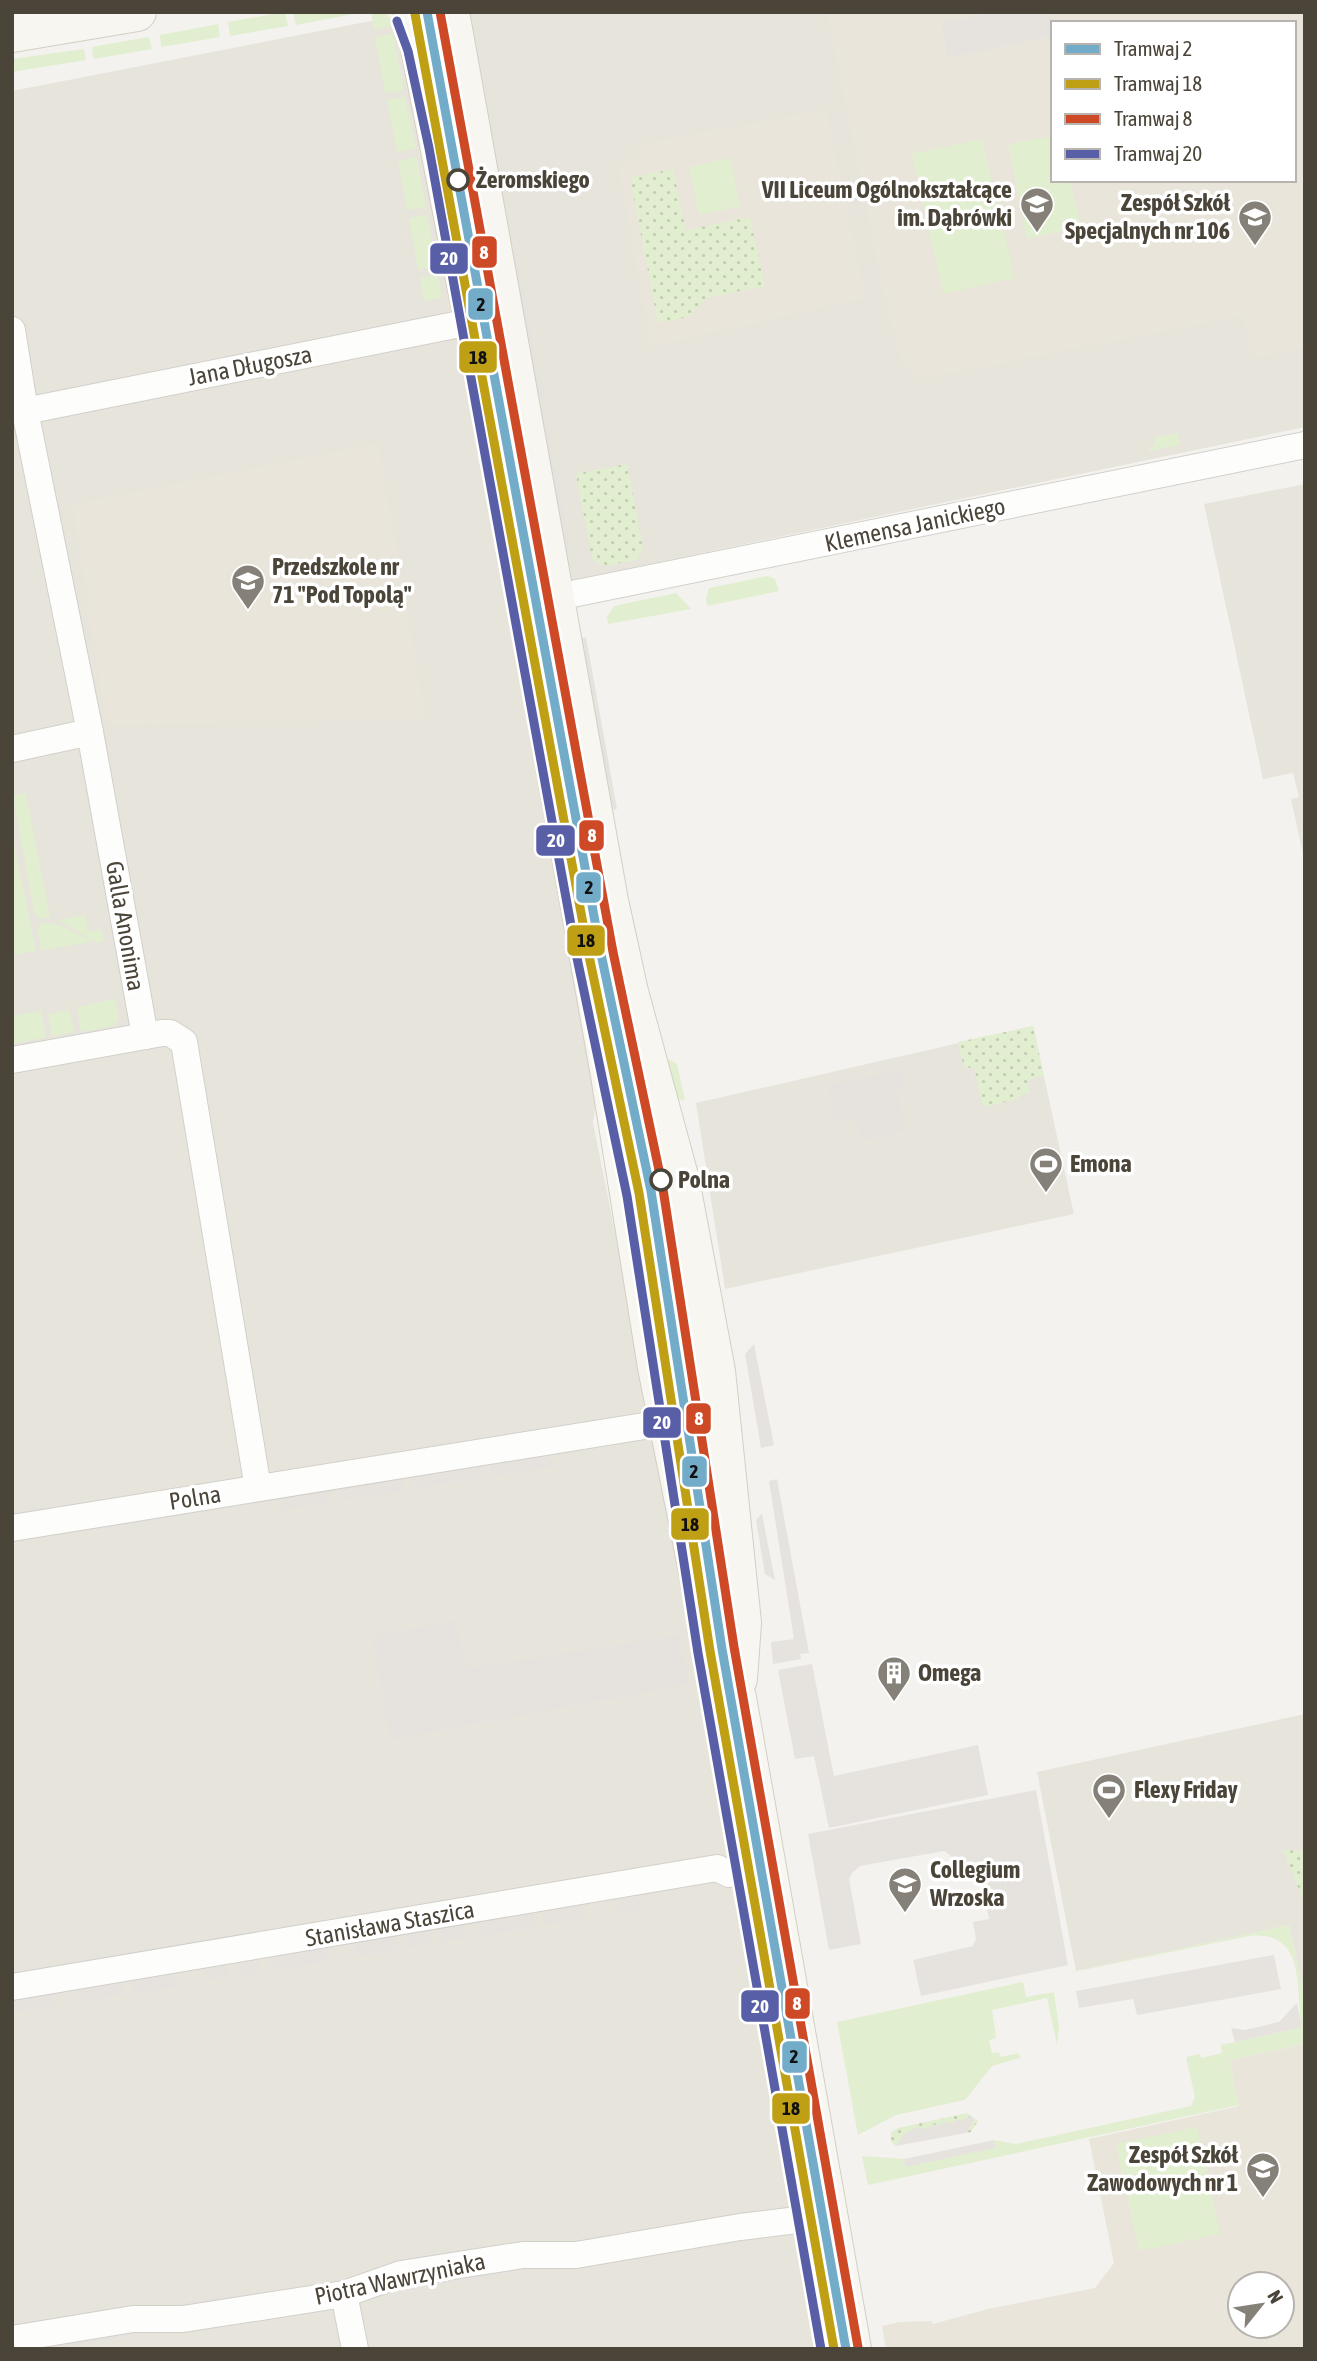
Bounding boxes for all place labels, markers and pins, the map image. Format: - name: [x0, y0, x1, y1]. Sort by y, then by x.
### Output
- place label: Żeromskiego: [476, 166, 590, 193]
- marker: Żeromskiego: [447, 169, 469, 191]
- place label: VII Liceum Ogólnokształcące im. Dąbrówki: [761, 176, 1012, 231]
- school or university icon: VII Liceum Ogólnokształcące im. Dąbrówki: [1018, 185, 1056, 234]
- place label: Zespół Szkół Specjalnych nr 106: [1065, 189, 1231, 244]
- school or university icon: Zespół Szkół Specjalnych nr 106: [1236, 198, 1274, 247]
- place label: Przedszkole nr 71 "Pod Topolą": [272, 553, 412, 608]
- school or university icon: Przedszkole nr 71 "Pod Topolą": [229, 562, 267, 611]
- sports icon: Emona: [1027, 1145, 1065, 1194]
- place label: Emona: [1070, 1150, 1132, 1177]
- place label: Polna: [678, 1166, 730, 1193]
- marker: Polna: [650, 1169, 672, 1191]
- building icon: Omega: [875, 1654, 913, 1703]
- place label: Omega: [918, 1659, 981, 1686]
- sports icon: Flexy Friday: [1090, 1771, 1128, 1820]
- place label: Flexy Friday: [1134, 1776, 1238, 1803]
- place label: Collegium Wrzoska: [929, 1856, 1020, 1911]
- school or university icon: Collegium Wrzoska: [886, 1865, 924, 1914]
- place label: Zespół Szkół Zawodowych nr 1: [1087, 2141, 1239, 2196]
- school or university icon: Zespół Szkół Zawodowych nr 1: [1244, 2150, 1282, 2199]

